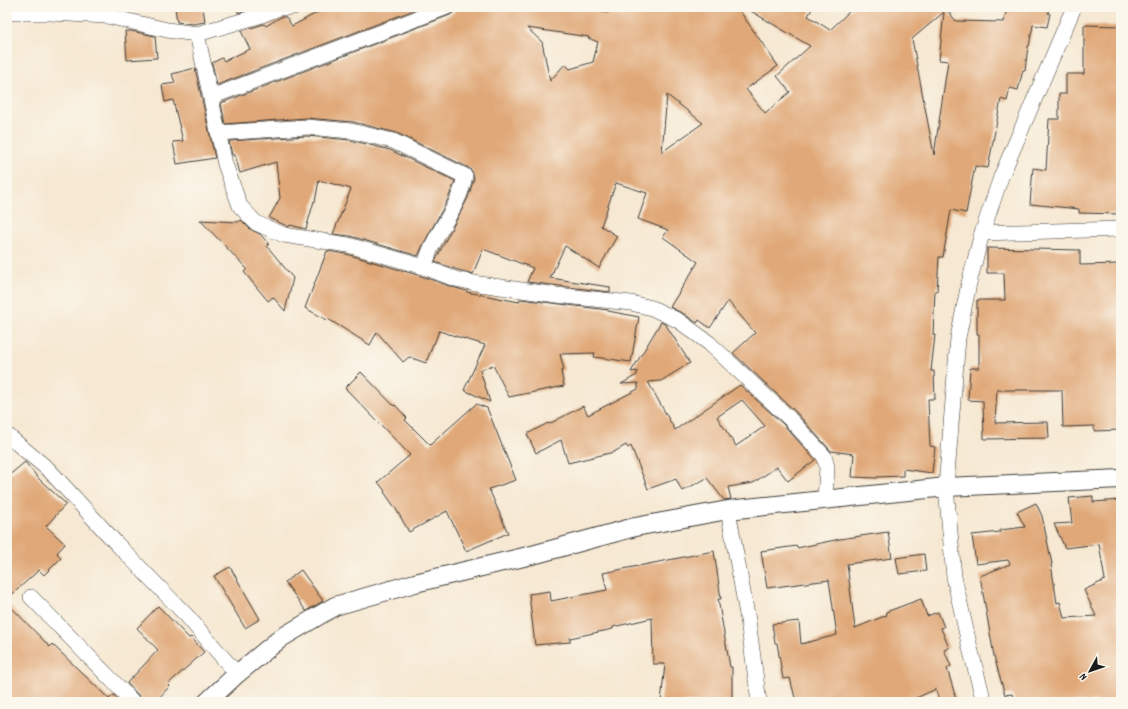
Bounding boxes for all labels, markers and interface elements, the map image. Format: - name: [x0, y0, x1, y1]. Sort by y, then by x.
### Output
- north arrow: [1070, 651, 1110, 691]
- text: N: [1076, 668, 1092, 683]

